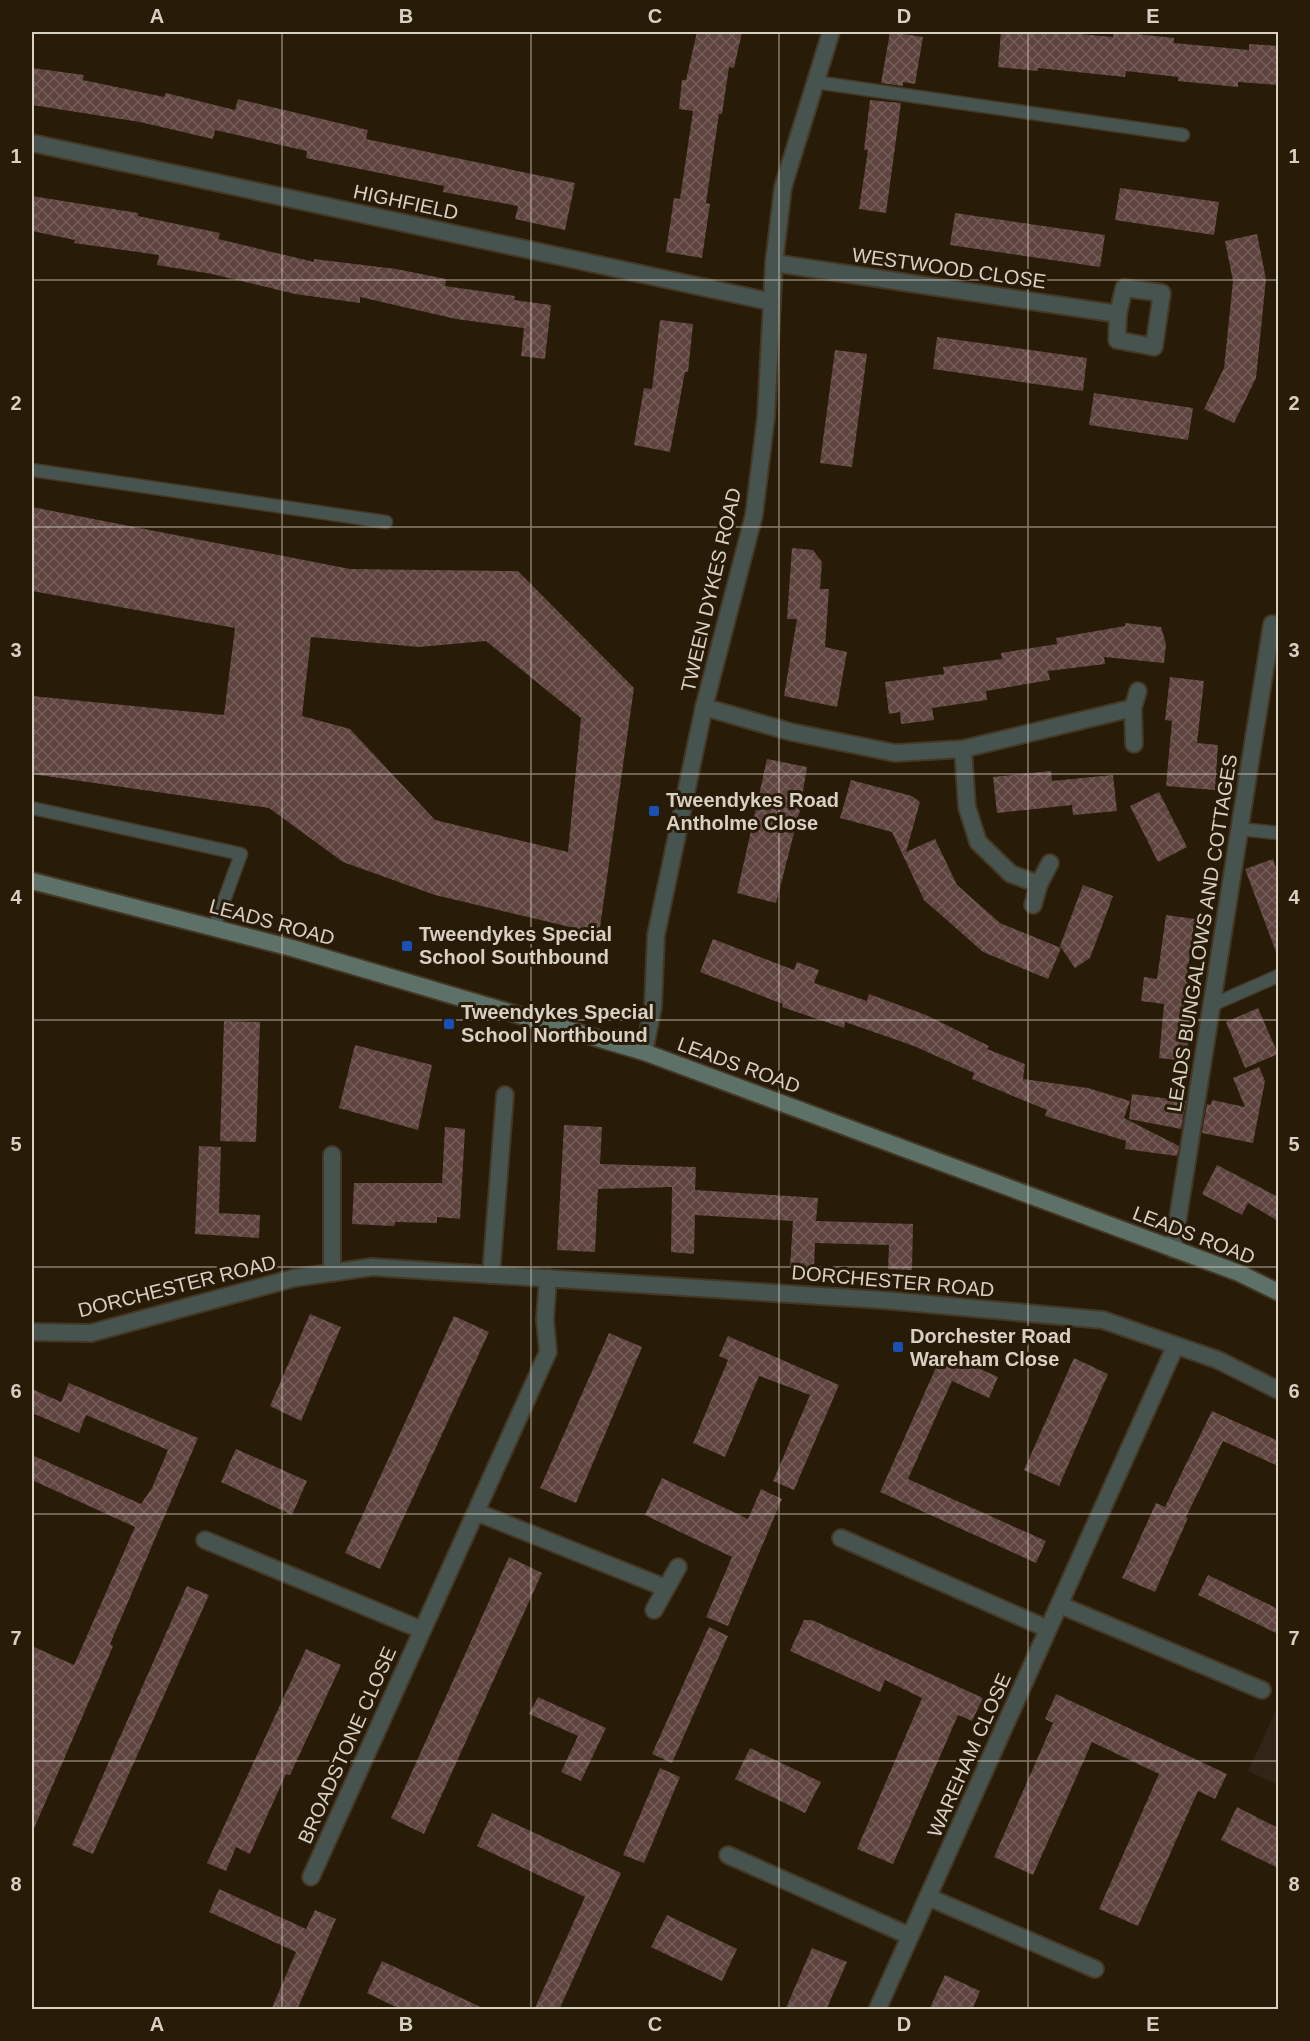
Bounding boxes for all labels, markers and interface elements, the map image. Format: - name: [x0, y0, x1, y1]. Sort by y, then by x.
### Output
- text: A: [150, 5, 164, 27]
- text: B: [399, 5, 413, 27]
- text: C: [648, 5, 662, 27]
- text: D: [897, 5, 911, 27]
- text: E: [1146, 5, 1160, 27]
- text: 1: [10, 145, 22, 167]
- text: 1: [1288, 145, 1300, 167]
- street label: HIGHFIELD: [352, 180, 460, 224]
- street label: WESTWOOD CLOSE: [851, 243, 1047, 293]
- text: 2: [10, 392, 22, 414]
- text: 2: [1288, 392, 1300, 414]
- street label: TWEEN DYKES ROAD: [677, 486, 745, 694]
- text: 3: [10, 639, 22, 661]
- text: 3: [1288, 639, 1300, 661]
- street label: LEADS BUNGALOWS AND COTTAGES: [1163, 753, 1241, 1113]
- place label: Tweendykes Road Antholme Close: [666, 789, 839, 834]
- marker: Tweendykes Road Antholme Close: [647, 804, 661, 818]
- text: 4: [10, 886, 22, 908]
- text: 4: [1288, 886, 1300, 908]
- street label: LEADS ROAD: [207, 895, 337, 949]
- place label: Tweendykes Special School Southbound: [419, 923, 612, 968]
- marker: Tweendykes Special School Southbound: [400, 939, 414, 953]
- place label: Tweendykes Special School Northbound: [461, 1001, 654, 1046]
- marker: Tweendykes Special School Northbound: [442, 1017, 456, 1031]
- street label: LEADS ROAD: [675, 1033, 803, 1097]
- text: 5: [10, 1133, 22, 1155]
- text: 5: [1288, 1133, 1300, 1155]
- street label: LEADS ROAD: [1130, 1202, 1258, 1268]
- street label: DORCHESTER ROAD: [76, 1251, 278, 1321]
- street label: DORCHESTER ROAD: [791, 1261, 995, 1301]
- place label: Dorchester Road Wareham Close: [910, 1325, 1071, 1370]
- marker: Dorchester Road Wareham Close: [891, 1340, 905, 1354]
- text: 6: [10, 1380, 22, 1402]
- text: 6: [1288, 1380, 1300, 1402]
- text: 7: [10, 1627, 22, 1649]
- text: 7: [1288, 1627, 1300, 1649]
- street label: BROADSTONE CLOSE: [294, 1643, 400, 1847]
- street label: WAREHAM CLOSE: [923, 1670, 1015, 1840]
- text: 8: [10, 1873, 22, 1895]
- text: 8: [1288, 1873, 1300, 1895]
- text: A: [150, 2013, 164, 2035]
- text: B: [399, 2013, 413, 2035]
- text: C: [648, 2013, 662, 2035]
- text: D: [897, 2013, 911, 2035]
- text: E: [1146, 2013, 1160, 2035]

